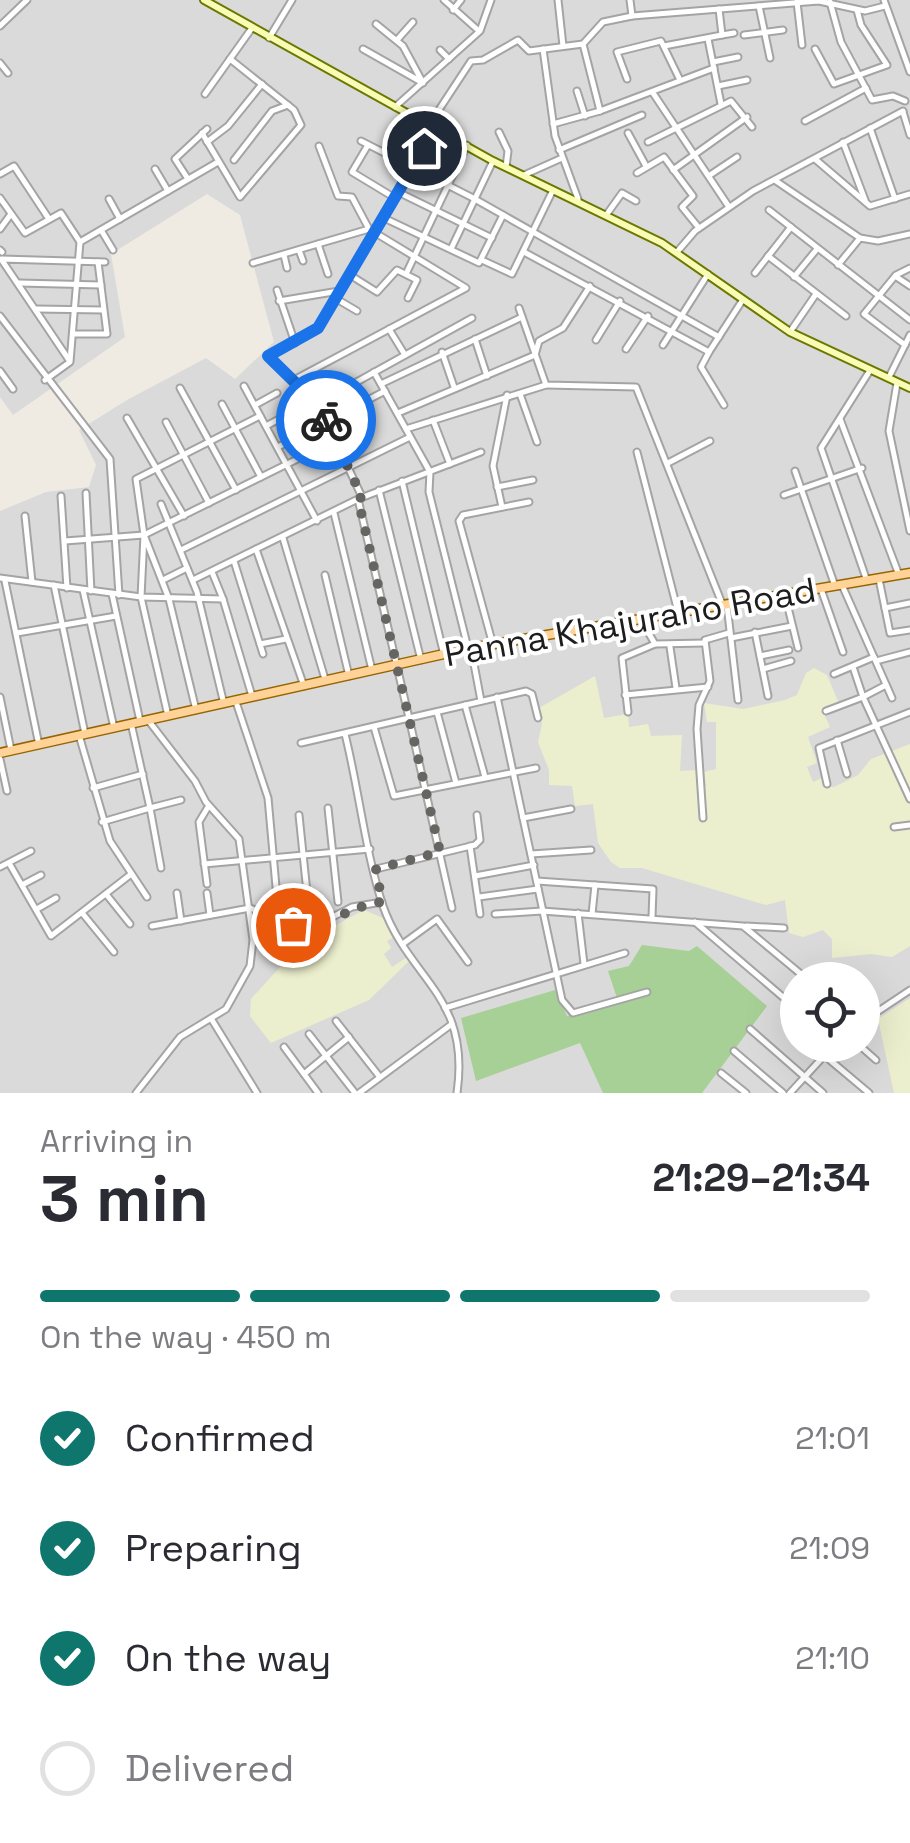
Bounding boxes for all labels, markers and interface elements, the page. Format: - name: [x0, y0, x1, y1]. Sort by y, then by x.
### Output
- pin: [382, 106, 467, 191]
- icon: home: [397, 121, 452, 176]
- courier: [276, 370, 376, 470]
- icon: bike: [299, 393, 354, 448]
- street label: Panna Khajuraho Road: [441, 568, 819, 676]
- pin: [251, 883, 336, 968]
- icon: bag: [266, 898, 321, 953]
- map controls: [780, 962, 880, 1062]
- button: locate: [780, 962, 880, 1062]
- text: Arriving in: [40, 1121, 193, 1161]
- text: 21:29–21:34: [652, 1154, 870, 1202]
- text: 3 min: [40, 1157, 209, 1240]
- text: On the way · 450 m: [40, 1317, 332, 1357]
- icon: check: [40, 1411, 95, 1466]
- text: Confirmed: [125, 1414, 315, 1462]
- text: 21:01: [795, 1418, 870, 1458]
- icon: check: [40, 1521, 95, 1576]
- text: Preparing: [125, 1524, 302, 1572]
- text: 21:09: [789, 1528, 870, 1568]
- icon: check: [40, 1631, 95, 1686]
- text: On the way: [125, 1634, 331, 1682]
- text: 21:10: [795, 1638, 870, 1678]
- text: Delivered: [125, 1744, 294, 1792]

